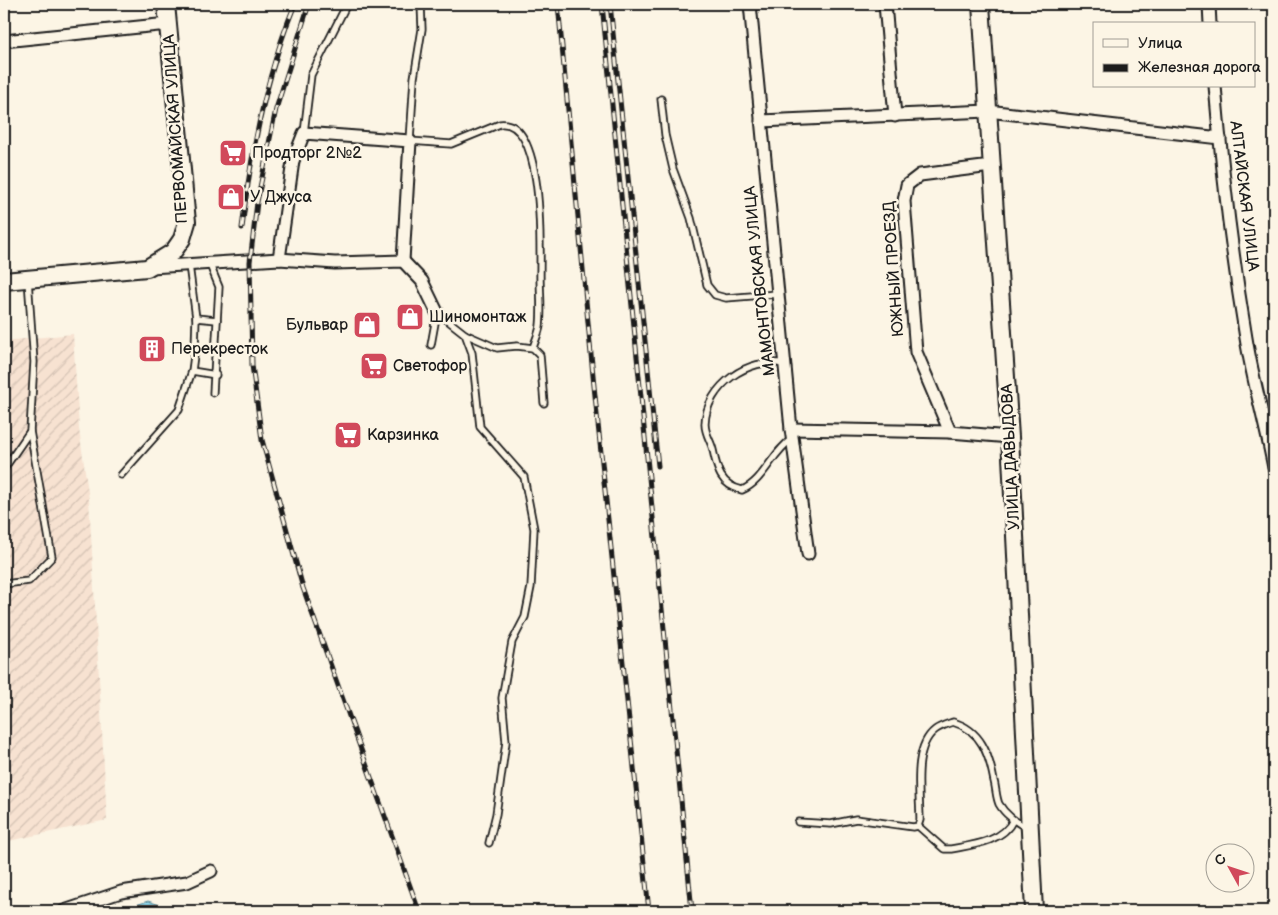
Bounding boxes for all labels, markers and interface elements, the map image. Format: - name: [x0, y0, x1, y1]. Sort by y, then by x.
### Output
- legend: [1093, 22, 1256, 88]
- street label: ПЕРВОМАЙСКАЯ УЛИЦА: [160, 33, 192, 224]
- text: Улица: [1138, 34, 1183, 53]
- text: Железная дорога: [1138, 58, 1261, 77]
- street label: АЛТАЙСКАЯ УЛИЦА: [1225, 119, 1263, 273]
- supermarket icon: Продторг 2№2: [218, 138, 248, 168]
- place label: Продторг 2№2: [252, 144, 362, 163]
- shop icon: У Джуса: [216, 182, 246, 212]
- street label: МАМОНТОВСКАЯ УЛИЦА: [741, 185, 779, 377]
- place label: У Джуса: [250, 188, 312, 207]
- street label: ЮЖНЫЙ ПРОЕЗД: [880, 200, 908, 338]
- shop icon: Шиномонтаж: [395, 302, 425, 332]
- place label: Шиномонтаж: [429, 308, 527, 327]
- shop icon: Бульвар: [352, 310, 382, 340]
- place label: Бульвар: [286, 316, 348, 335]
- building icon: Перекресток: [137, 334, 167, 364]
- place label: Перекресток: [171, 340, 269, 359]
- supermarket icon: Светофор: [359, 351, 389, 381]
- place label: Светофор: [393, 357, 467, 376]
- street label: УЛИЦА ДАВЫДОВА: [998, 383, 1024, 531]
- supermarket icon: Карзинка: [333, 420, 363, 450]
- place label: Карзинка: [367, 426, 440, 445]
- north arrow: [1206, 842, 1256, 892]
- text: С: [1211, 851, 1230, 869]

